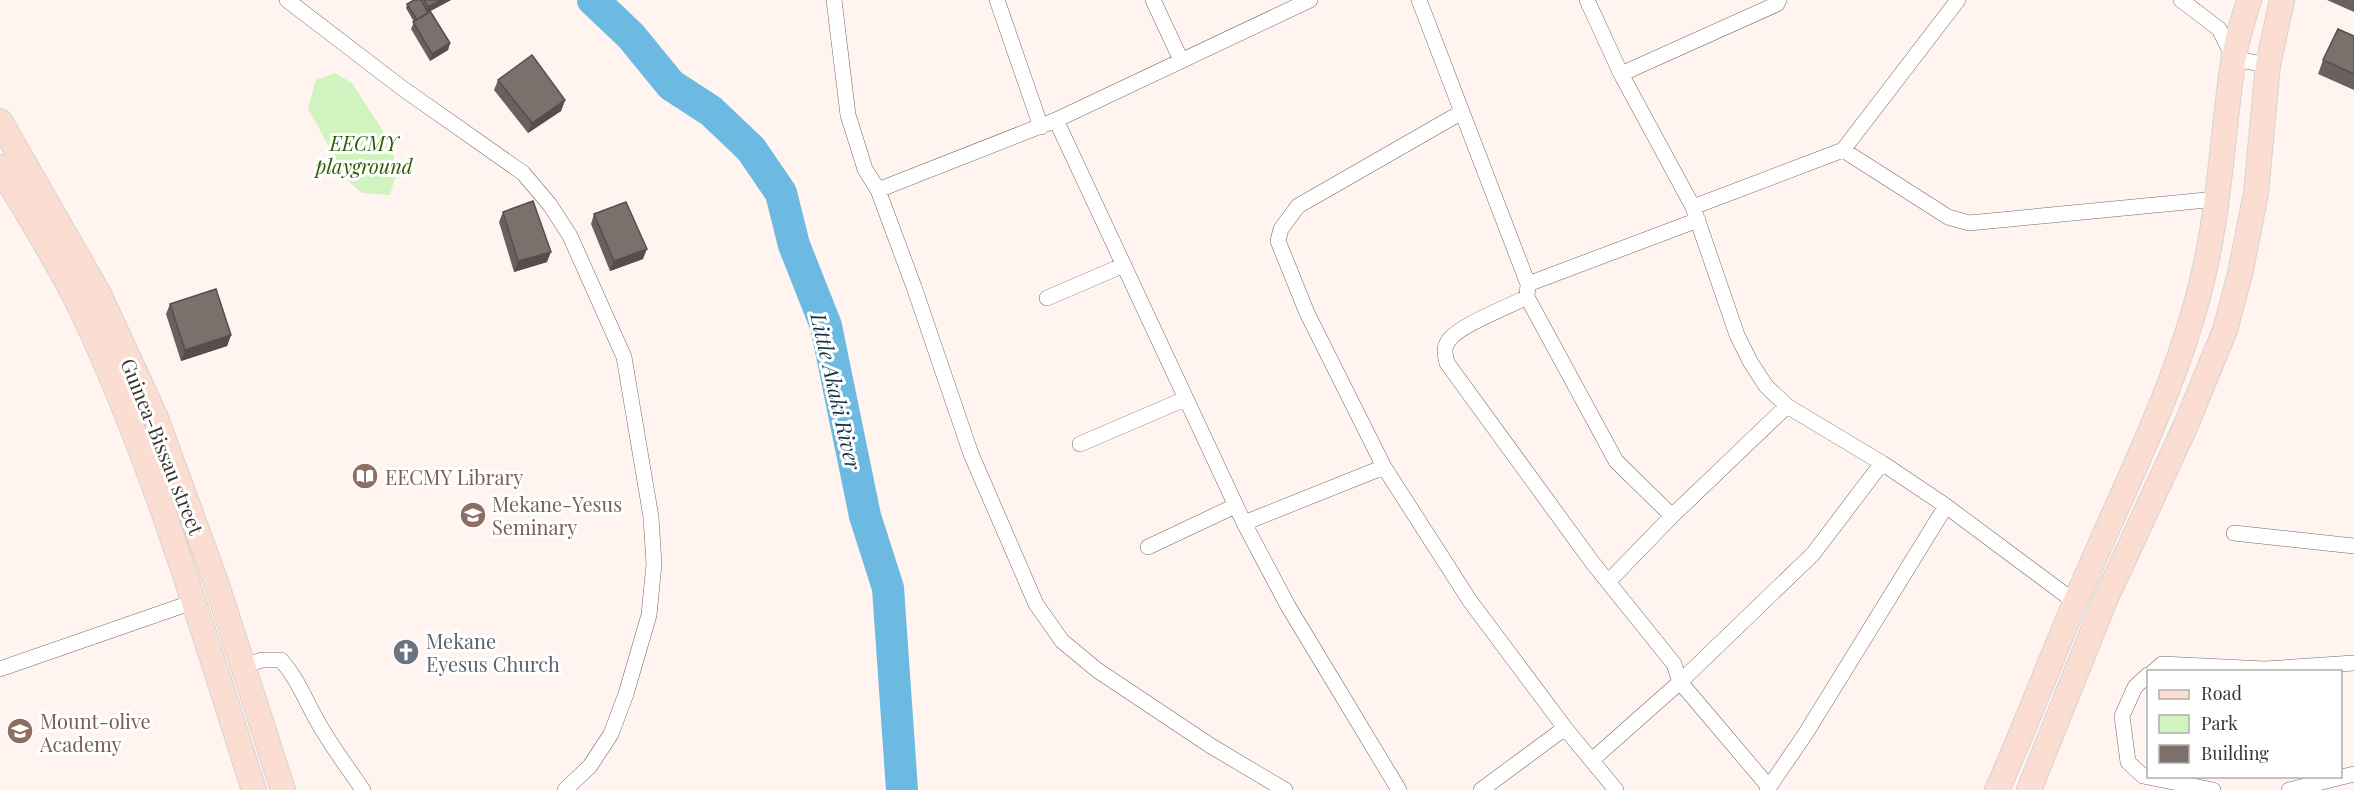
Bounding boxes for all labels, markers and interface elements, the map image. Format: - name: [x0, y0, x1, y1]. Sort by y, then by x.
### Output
- park label: EECMY playground: [313, 129, 414, 179]
- water label: Little Akaki River: [805, 309, 869, 473]
- street label: Guinea-Bissau street: [115, 354, 211, 539]
- library icon: EECMY Library: [350, 461, 380, 491]
- place label: EECMY Library: [385, 463, 523, 490]
- place label: Mekane-Yesus Seminary: [492, 490, 622, 540]
- school or university icon: Mekane-Yesus Seminary: [458, 500, 488, 530]
- place label: Mekane Eyesus Church: [426, 627, 560, 677]
- church icon: Mekane Eyesus Church: [391, 637, 421, 667]
- legend: [2147, 670, 2342, 778]
- text: Road: [2201, 681, 2242, 705]
- place label: Mount-olive Academy: [39, 707, 151, 757]
- text: Park: [2201, 711, 2238, 735]
- school or university icon: Mount-olive Academy: [5, 716, 35, 746]
- text: Building: [2201, 741, 2269, 765]

